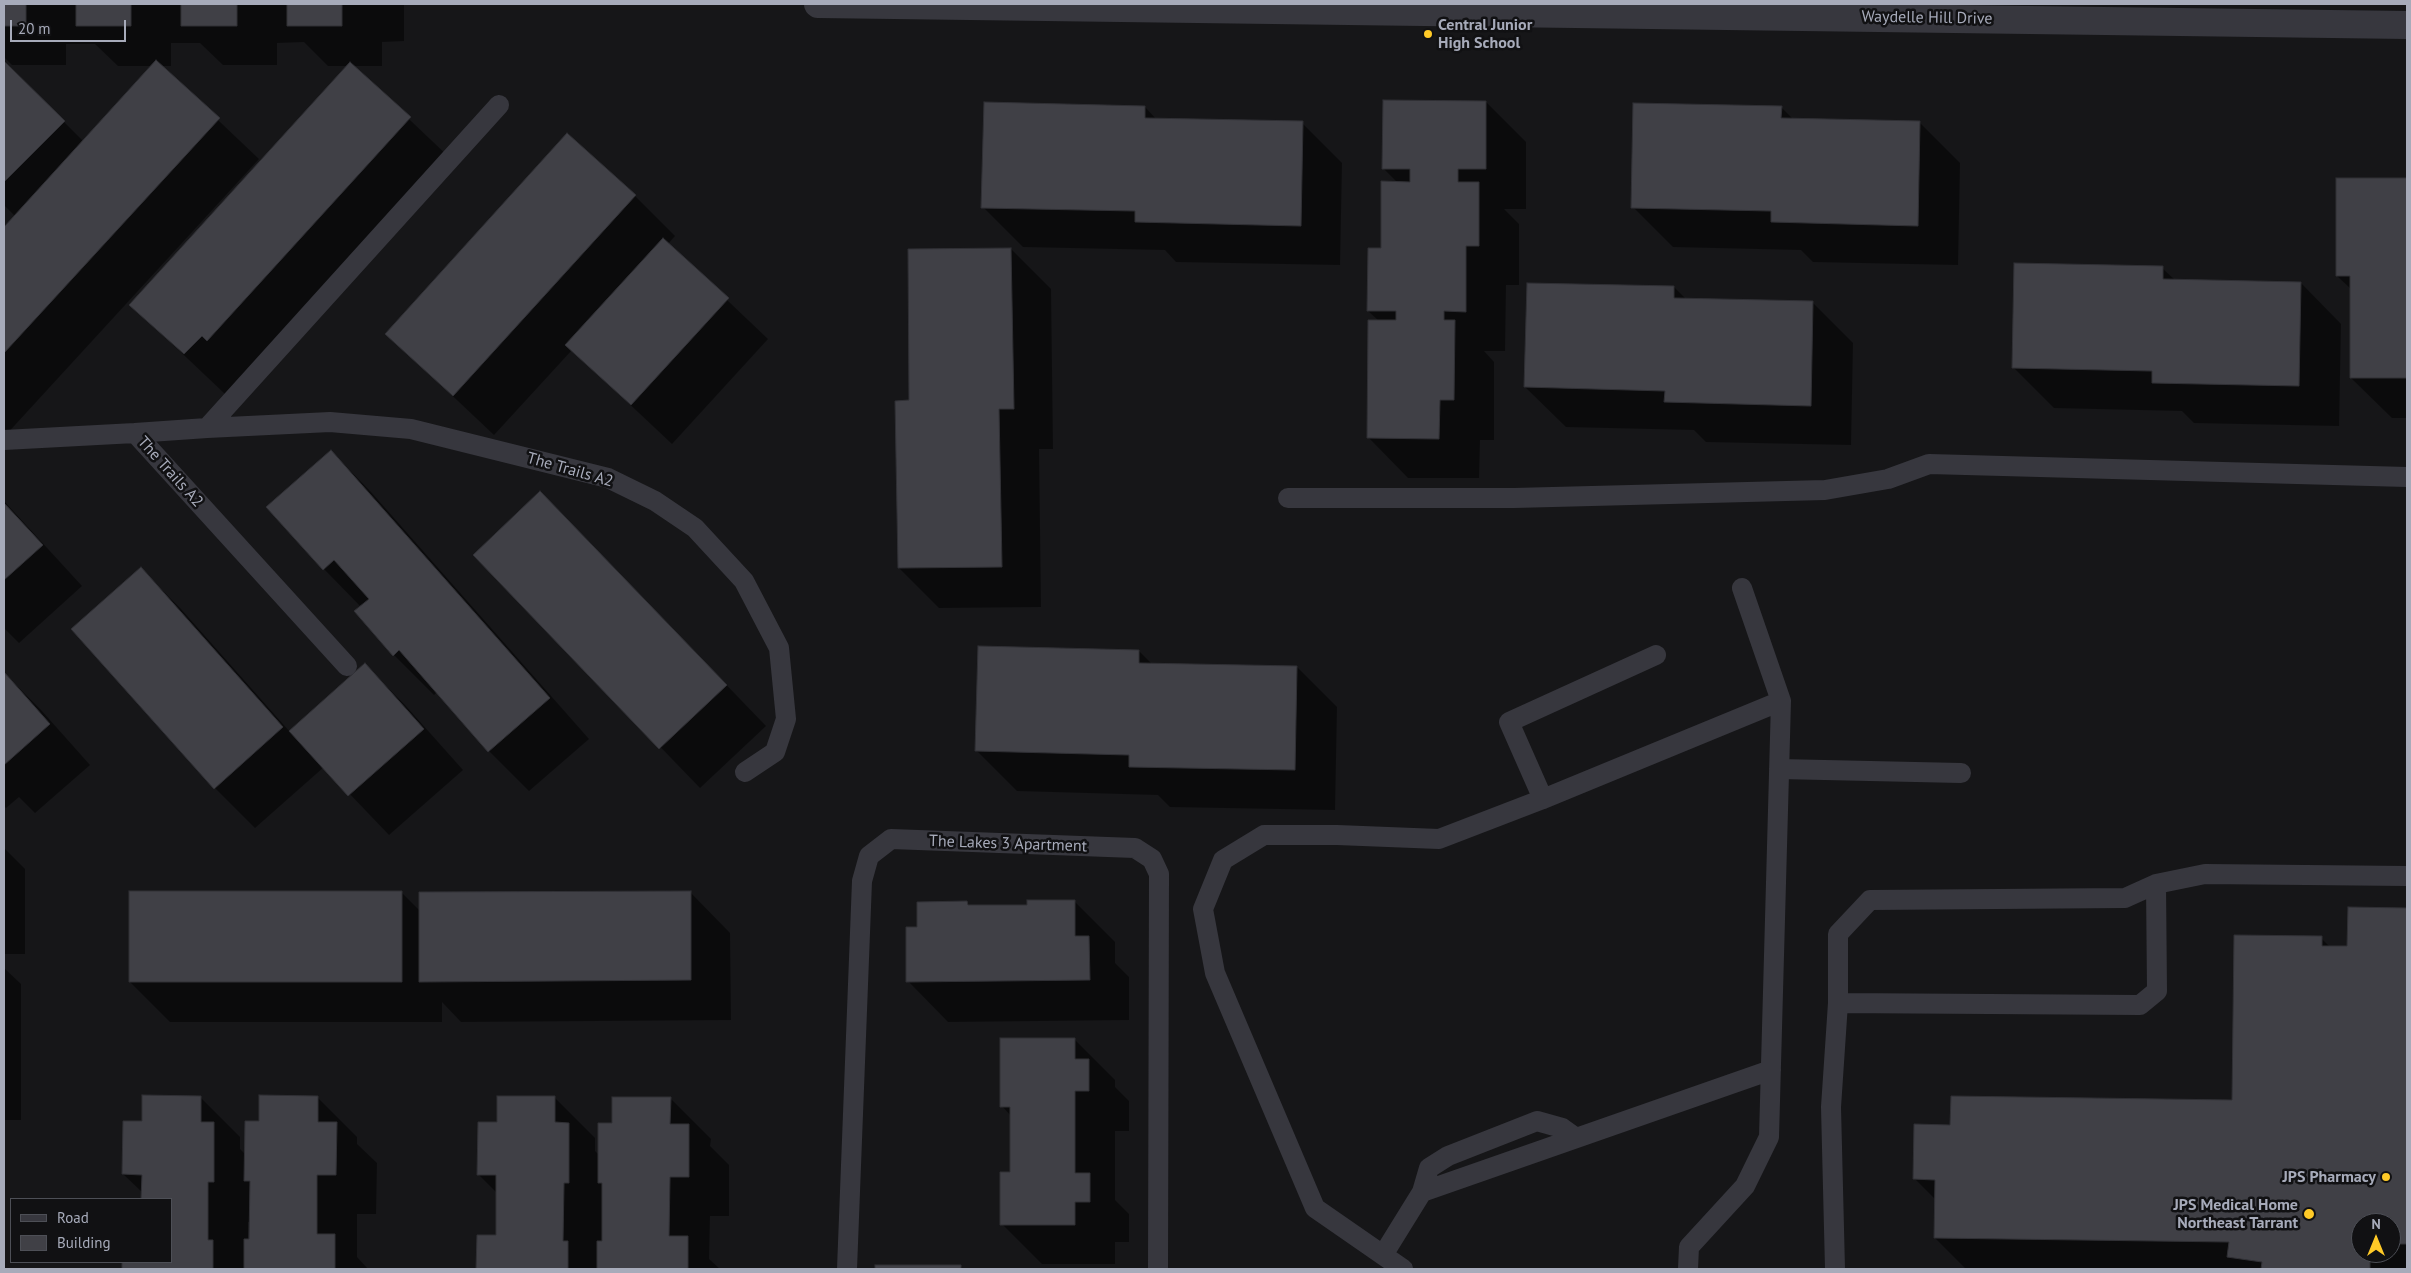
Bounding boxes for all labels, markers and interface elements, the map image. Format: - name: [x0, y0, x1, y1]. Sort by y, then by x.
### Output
- street label: Waydelle Hill Drive: [1861, 7, 1993, 29]
- scale bar: [12, 10, 129, 42]
- place label: Central Junior High School: [1438, 15, 1532, 53]
- text: 20 m: [18, 19, 51, 38]
- marker: Central Junior High School: [1422, 28, 1434, 40]
- street label: The Trails A2: [133, 433, 207, 511]
- street label: The Trails A2: [525, 449, 615, 491]
- street label: The Lakes 3 Apartment: [929, 832, 1087, 856]
- place label: JPS Pharmacy: [2282, 1167, 2376, 1187]
- marker: JPS Pharmacy: [2380, 1171, 2392, 1183]
- place label: JPS Medical Home Northeast Tarrant: [2173, 1195, 2298, 1233]
- legend: [10, 1198, 172, 1263]
- marker: JPS Medical Home Northeast Tarrant: [2302, 1207, 2316, 1221]
- text: Road: [57, 1208, 89, 1227]
- north arrow: [2351, 1213, 2401, 1263]
- text: N: [2371, 1215, 2381, 1233]
- text: Building: [57, 1233, 111, 1252]

